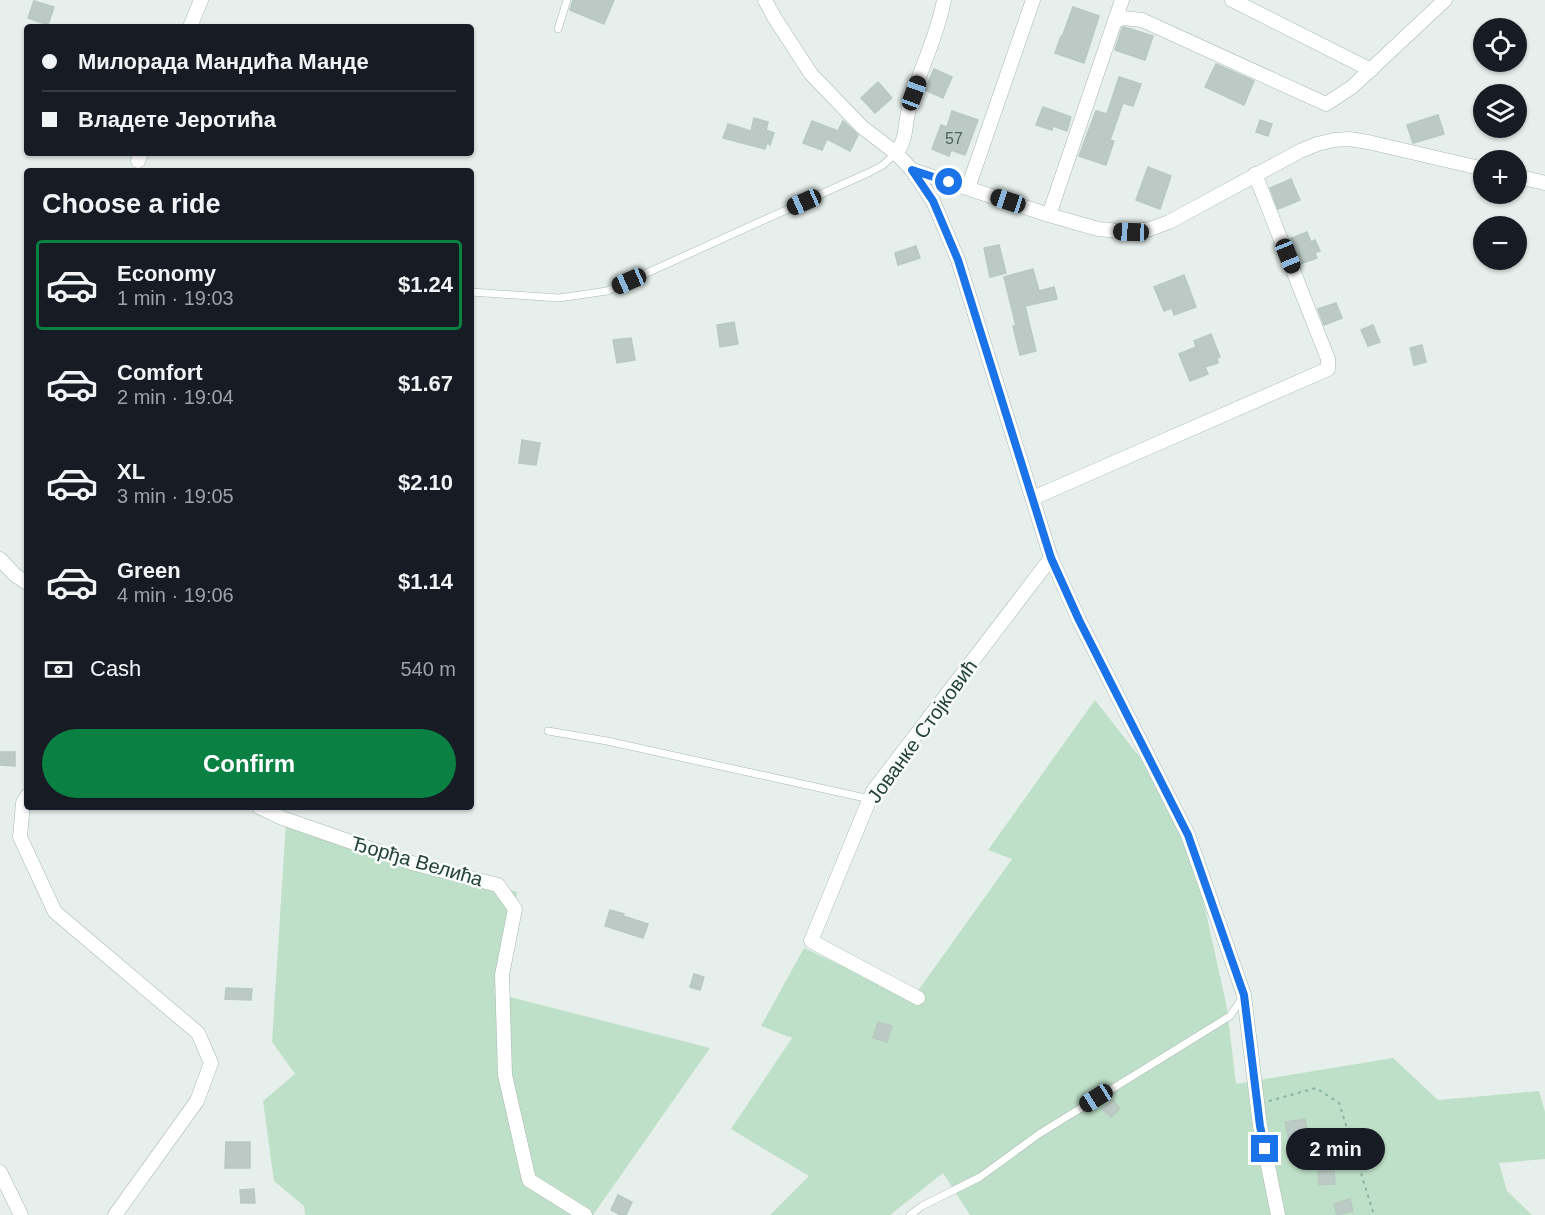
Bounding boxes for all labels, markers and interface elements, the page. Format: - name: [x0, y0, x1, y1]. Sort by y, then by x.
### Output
- map controls: [1473, 18, 1527, 270]
- button: locate: [1473, 18, 1527, 72]
- text: Милорада Мандића Манде: [78, 49, 369, 74]
- car: [899, 73, 929, 113]
- button: layers: [1473, 84, 1527, 138]
- text: Владете Јеротића: [78, 107, 276, 132]
- house number: 57: [945, 130, 963, 147]
- button: +: [1473, 150, 1527, 204]
- route start: [935, 168, 962, 195]
- car: [784, 186, 824, 218]
- car: [988, 187, 1028, 215]
- text: Choose a ride: [42, 189, 221, 219]
- button: −: [1473, 216, 1527, 270]
- car: [1113, 222, 1149, 242]
- car: [1273, 236, 1303, 276]
- icon: car: [45, 258, 99, 312]
- text: Economy: [117, 261, 216, 286]
- car: [609, 265, 649, 297]
- text: $1.24: [398, 272, 453, 297]
- text: 1 min · 19:03: [117, 287, 234, 309]
- icon: car: [45, 357, 99, 411]
- text: Comfort: [117, 360, 203, 385]
- text: $1.67: [398, 371, 453, 396]
- text: 2 min · 19:04: [117, 386, 234, 408]
- icon: car: [45, 456, 99, 510]
- text: XL: [117, 459, 145, 484]
- text: $2.10: [398, 470, 453, 495]
- text: 3 min · 19:05: [117, 485, 234, 507]
- icon: car: [45, 555, 99, 609]
- text: Green: [117, 558, 181, 583]
- text: $1.14: [398, 569, 453, 594]
- text: 4 min · 19:06: [117, 584, 234, 606]
- icon: cash: [42, 653, 75, 686]
- street label: Јованке Стојковић: [863, 655, 981, 807]
- text: Cash: [90, 656, 141, 681]
- text: 540 m: [400, 658, 456, 680]
- button: Confirm: [42, 729, 456, 798]
- street label: Ђорђа Велића: [348, 832, 486, 891]
- car: [1076, 1081, 1116, 1115]
- callout: 2 min: [1286, 1128, 1385, 1170]
- route end: [1251, 1135, 1278, 1162]
- text: 2 min: [1309, 1138, 1362, 1160]

